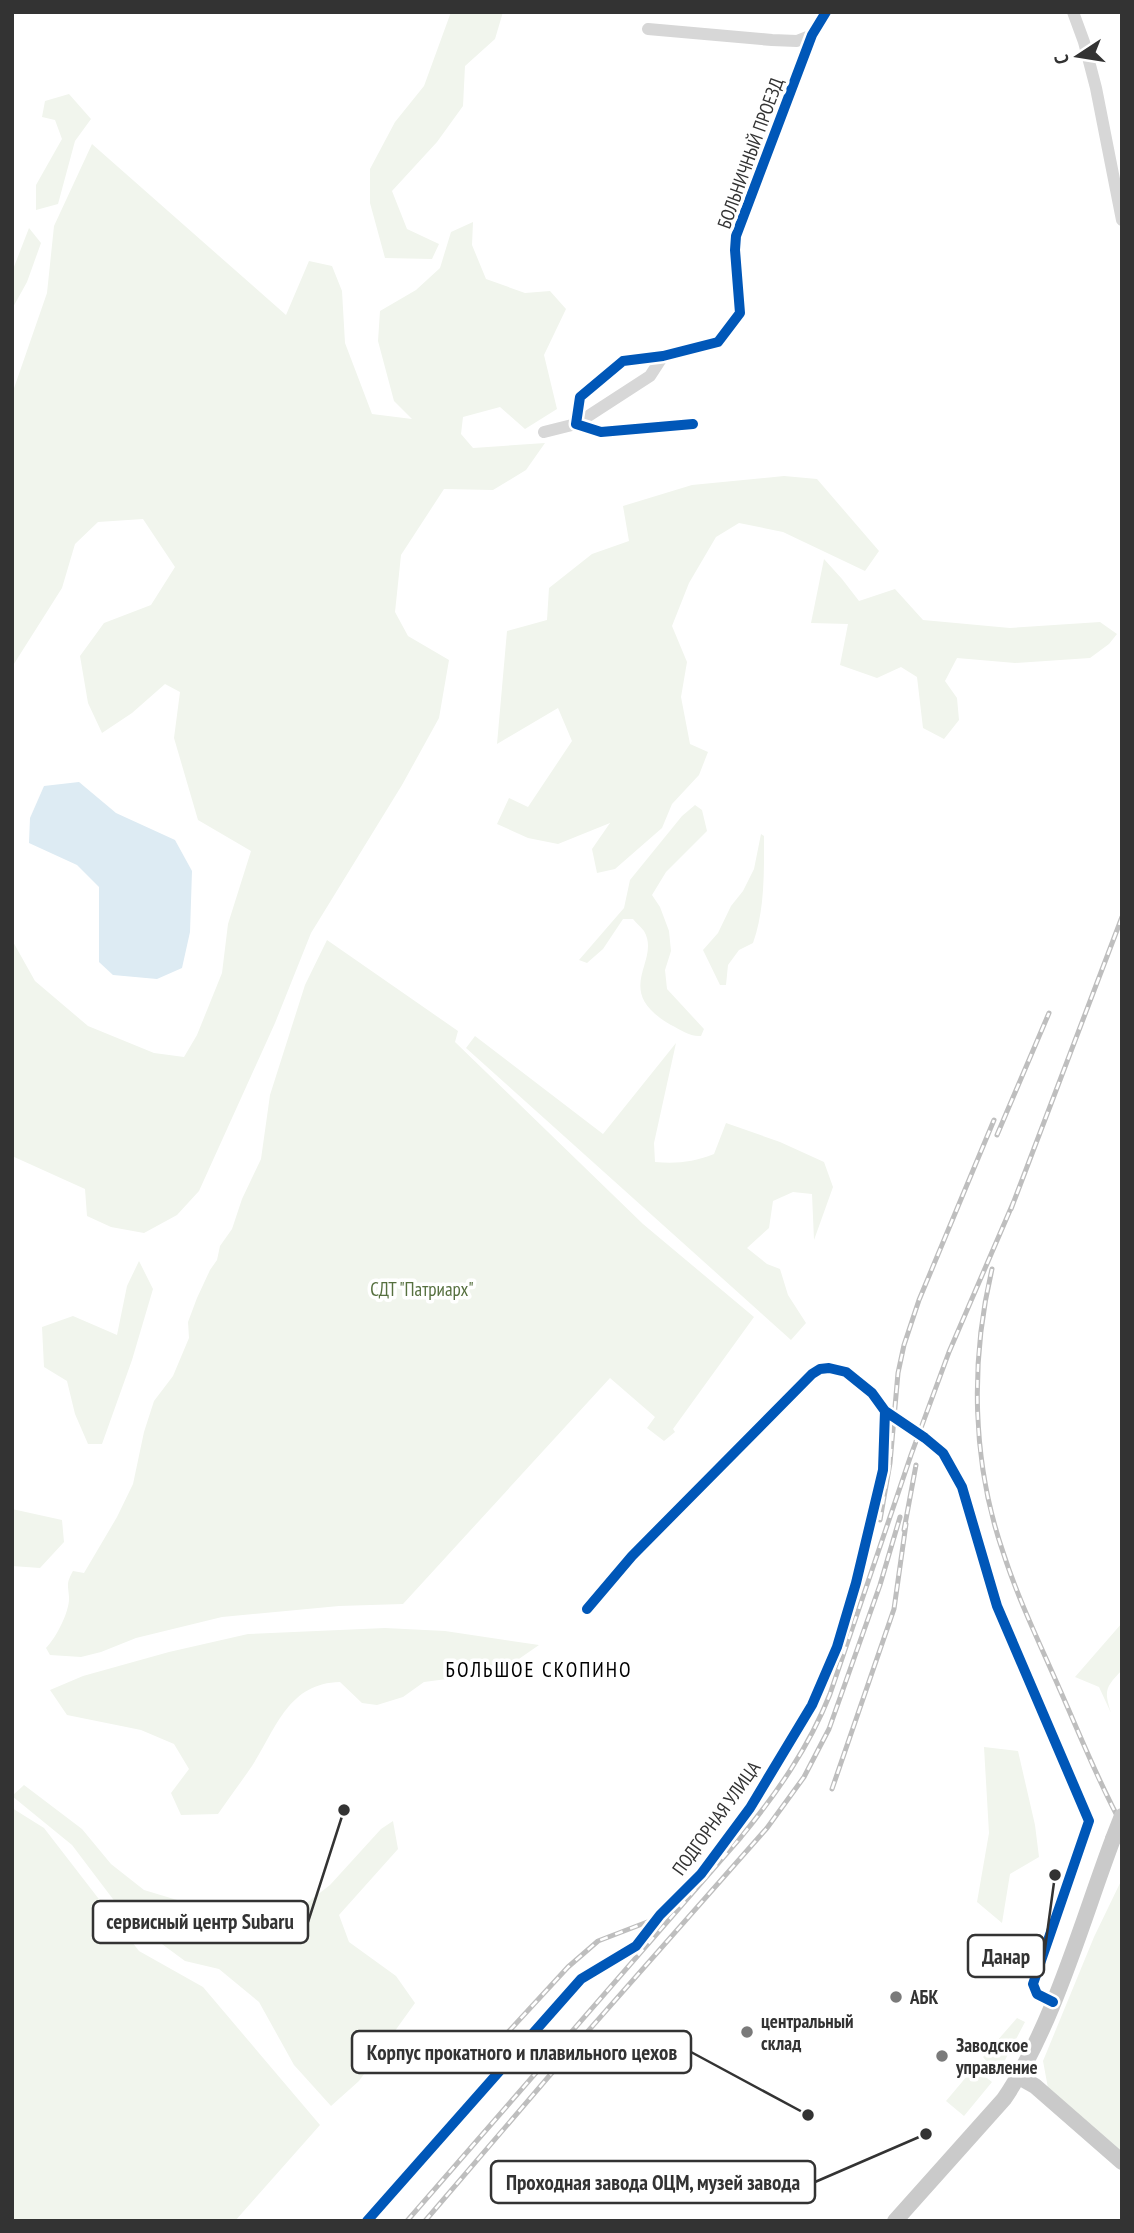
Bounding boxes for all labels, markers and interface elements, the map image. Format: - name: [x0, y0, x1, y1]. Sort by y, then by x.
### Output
- north arrow: [1043, 21, 1113, 91]
- text: С: [1049, 52, 1074, 66]
- street label: БОЛЬНИЧНЫЙ ПРОЕЗД: [712, 74, 788, 232]
- park label: СДТ "Патриарх": [370, 1277, 474, 1301]
- district label: БОЛЬШОЕ СКОПИНО: [446, 1656, 632, 1683]
- street label: ПОДГОРНАЯ УЛИЦА: [667, 1756, 765, 1880]
- callout: сервисный центр Subaru: [93, 1901, 308, 1943]
- text: сервисный центр Subaru: [106, 1908, 294, 1935]
- callout: Данар: [968, 1935, 1044, 1977]
- text: Данар: [982, 1943, 1030, 1970]
- place label: АБК: [909, 1985, 939, 2009]
- marker: АБК: [888, 1989, 904, 2005]
- place label: центральный склад: [761, 2009, 854, 2055]
- marker: центральный склад: [739, 2024, 755, 2040]
- callout: Корпус прокатного и плавильного цехов: [352, 2031, 691, 2073]
- place label: Заводское управление: [955, 2033, 1038, 2079]
- text: Корпус прокатного и плавильного цехов: [367, 2039, 677, 2066]
- marker: Заводское управление: [934, 2048, 950, 2064]
- callout: Проходная завода ОЦМ, музей завода: [491, 2161, 815, 2203]
- text: Проходная завода ОЦМ, музей завода: [506, 2169, 800, 2196]

